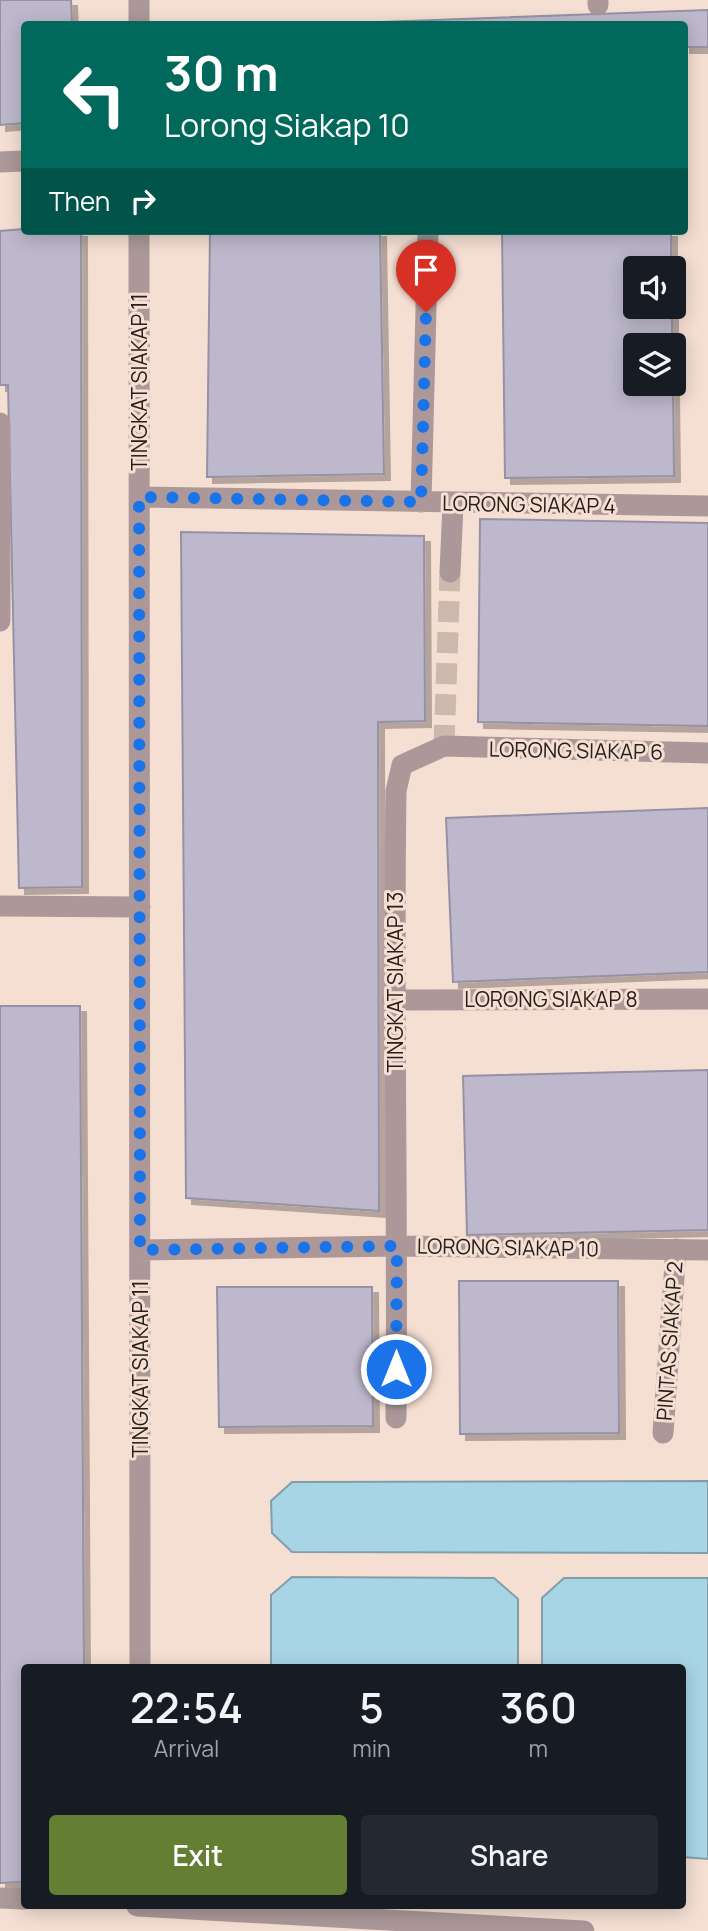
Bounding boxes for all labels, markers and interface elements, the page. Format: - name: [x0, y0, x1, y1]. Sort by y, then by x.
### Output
- text: 30 m: [164, 39, 279, 106]
- icon: left: [49, 49, 140, 140]
- text: Lorong Siakap 10: [164, 103, 410, 147]
- icon: right: [124, 182, 162, 220]
- text: Then: [49, 183, 110, 219]
- pin: [396, 240, 456, 312]
- icon: arrive: [407, 251, 445, 289]
- map controls: [623, 256, 686, 396]
- button: sound: [623, 256, 686, 319]
- street label: TINGKAT SIAKAP 11: [125, 293, 153, 471]
- button: layers: [623, 333, 686, 396]
- street label: LORONG SIAKAP 4: [442, 488, 616, 520]
- street label: LORONG SIAKAP 6: [489, 734, 663, 766]
- street label: TINGKAT SIAKAP 13: [381, 892, 409, 1072]
- street label: LORONG SIAKAP 8: [464, 985, 638, 1013]
- street label: LORONG SIAKAP 10: [417, 1231, 599, 1263]
- street label: PINTAS SIAKAP 2: [649, 1260, 689, 1422]
- street label: TINGKAT SIAKAP 11: [126, 1280, 154, 1458]
- position arrow: [359, 1332, 433, 1406]
- text: 22:54: [130, 1678, 243, 1736]
- text: 5: [359, 1678, 384, 1736]
- text: 360: [500, 1678, 577, 1736]
- text: Arrival: [154, 1732, 219, 1764]
- text: min: [352, 1732, 391, 1764]
- text: m: [529, 1732, 548, 1764]
- button: Exit: [49, 1815, 347, 1895]
- button: Share: [361, 1815, 658, 1895]

